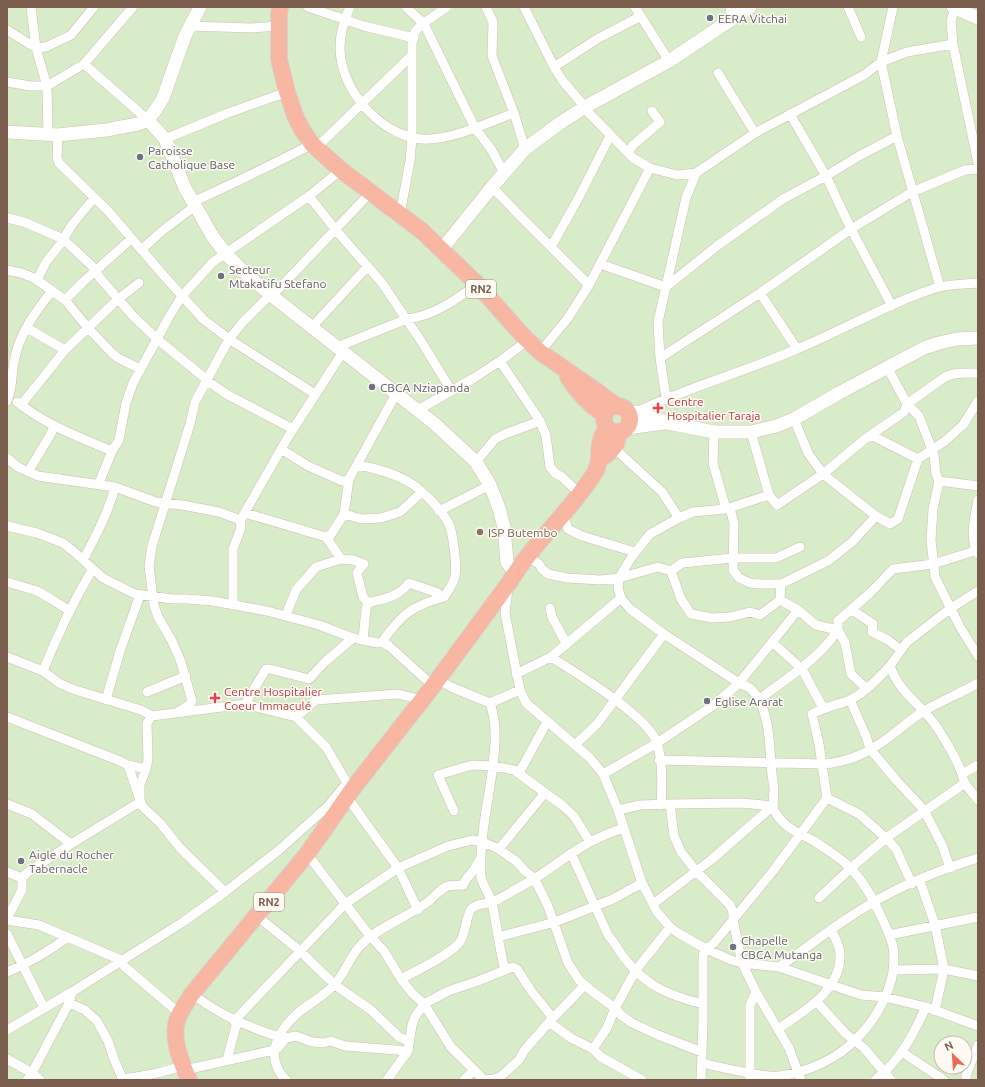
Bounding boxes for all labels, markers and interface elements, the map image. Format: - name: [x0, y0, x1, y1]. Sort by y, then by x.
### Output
- place label: EERA Vitchai: [718, 12, 787, 25]
- marker: EERA Vitchai: [705, 13, 715, 23]
- place label: Paroisse Catholique Base: [148, 144, 235, 171]
- marker: Paroisse Catholique Base: [135, 152, 145, 162]
- place label: Secteur Mtakatifu Stefano: [229, 263, 327, 290]
- marker: Secteur Mtakatifu Stefano: [216, 271, 226, 281]
- road number: RN2: [466, 280, 496, 298]
- place label: CBCA Nziapanda: [380, 381, 470, 394]
- marker: CBCA Nziapanda: [367, 382, 377, 392]
- place label: Centre Hospitalier Taraja: [667, 395, 761, 422]
- marker: Centre Hospitalier Taraja: [652, 402, 664, 414]
- place label: ISP Butembo: [488, 526, 557, 539]
- marker: ISP Butembo: [475, 527, 485, 537]
- place label: Centre Hospitalier Coeur Immaculé: [224, 685, 323, 712]
- marker: Centre Hospitalier Coeur Immaculé: [209, 692, 221, 704]
- place label: Eglise Ararat: [715, 695, 783, 708]
- marker: Eglise Ararat: [702, 696, 712, 706]
- place label: Aigle du Rocher Tabernacle: [29, 848, 114, 875]
- marker: Aigle du Rocher Tabernacle: [16, 856, 26, 866]
- road number: RN2: [254, 893, 284, 911]
- place label: Chapelle CBCA Mutanga: [741, 934, 822, 961]
- marker: Chapelle CBCA Mutanga: [728, 942, 738, 952]
- north arrow: [933, 1035, 973, 1075]
- text: N: [943, 1039, 955, 1053]

